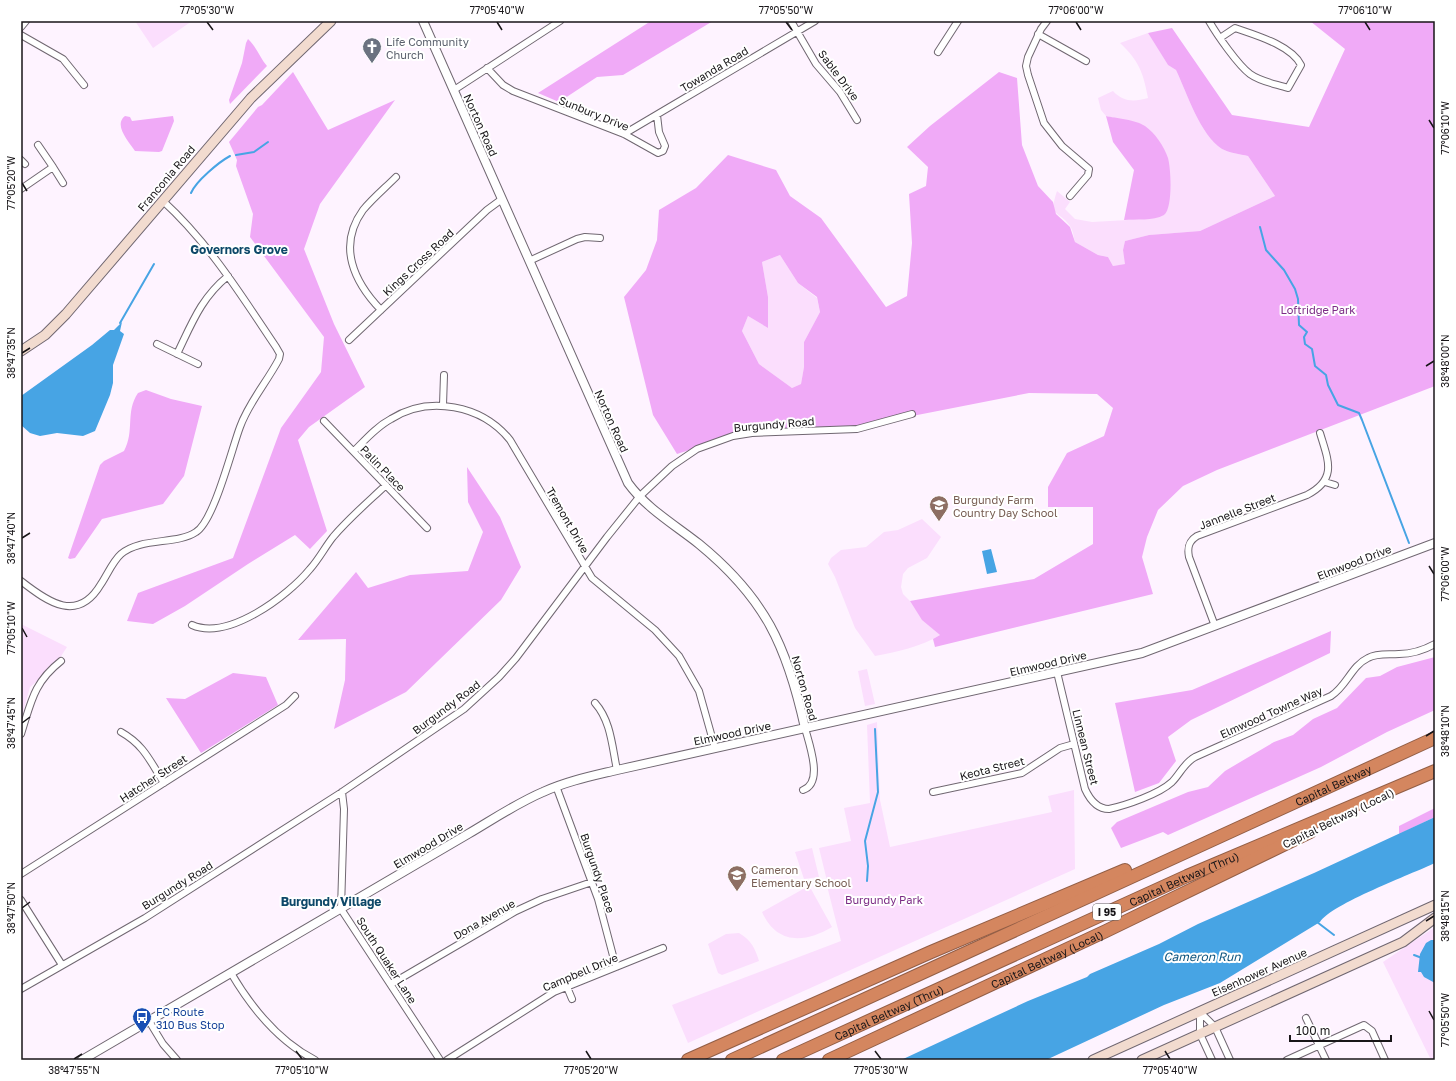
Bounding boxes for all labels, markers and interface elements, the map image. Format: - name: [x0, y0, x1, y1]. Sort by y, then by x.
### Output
- text: 77°05'30"W: [180, 4, 235, 16]
- text: 77°05'40"W: [470, 4, 525, 16]
- text: 77°05'50"W: [759, 4, 814, 16]
- text: 77°06'00"W: [1048, 4, 1104, 16]
- text: 77°06'10"W: [1338, 4, 1392, 16]
- place label: Life Community Church: [386, 35, 469, 61]
- church icon: Life Community Church: [361, 36, 383, 64]
- street label: Towanda Road: [678, 44, 750, 94]
- street label: Sable Drive: [816, 47, 862, 103]
- street label: Norton Road: [461, 92, 501, 158]
- street label: Sunbury Drive: [557, 93, 631, 133]
- text: 77°06'10"W: [1439, 101, 1451, 155]
- street label: Franconia Road: [135, 142, 197, 214]
- text: 77°05'20"W: [5, 155, 17, 210]
- street label: Kings Cross Road: [380, 226, 456, 298]
- district label: Governors Grove: [190, 242, 288, 257]
- park label: Loftridge Park: [1281, 303, 1355, 316]
- text: 38°47'35"N: [5, 327, 17, 379]
- text: 38°48'00"N: [1439, 334, 1451, 388]
- street label: Norton Road: [592, 388, 632, 454]
- street label: Burgundy Road: [733, 414, 815, 434]
- street label: Palin Place: [358, 442, 408, 494]
- street label: Tremont Drive: [544, 485, 592, 555]
- street label: Jannelle Street: [1197, 490, 1277, 532]
- place label: Burgundy Farm Country Day School: [953, 493, 1058, 519]
- school or university icon: Burgundy Farm Country Day School: [928, 494, 950, 522]
- text: 38°47'40"N: [5, 512, 17, 564]
- street label: Elmwood Drive: [1315, 542, 1393, 582]
- text: 77°06'00"W: [1439, 546, 1451, 602]
- text: 77°05'10"W: [5, 601, 17, 655]
- street label: Elmwood Drive: [1008, 648, 1088, 678]
- street label: Norton Road: [790, 654, 820, 722]
- street label: Burgundy Road: [410, 677, 482, 737]
- street label: Elmwood Towne Way: [1218, 684, 1324, 740]
- text: 38°47'45"N: [5, 697, 17, 749]
- text: 38°48'10"N: [1439, 705, 1451, 757]
- street label: Linnean Street: [1070, 708, 1102, 786]
- street label: Elmwood Drive: [692, 718, 772, 748]
- street label: Hatcher Street: [117, 751, 189, 805]
- street label: Keota Street: [958, 754, 1026, 782]
- street label: Capital Beltway: [1293, 762, 1373, 808]
- street label: Capital Beltway (Local): [1280, 785, 1396, 851]
- street label: Elmwood Drive: [391, 819, 465, 871]
- street label: Burgundy Place: [578, 831, 618, 915]
- street label: Capital Beltway (Thru): [1127, 848, 1240, 908]
- street label: Burgundy Road: [139, 858, 215, 912]
- place label: Cameron Elementary School: [751, 863, 851, 889]
- school or university icon: Cameron Elementary School: [726, 864, 748, 892]
- text: 38°47'50"N: [5, 882, 17, 934]
- text: 38°48'15"N: [1439, 890, 1451, 942]
- park label: Burgundy Park: [845, 893, 923, 906]
- district label: Burgundy Village: [281, 894, 381, 909]
- street label: Dona Avenue: [451, 896, 517, 942]
- road number: I 95: [1093, 904, 1121, 920]
- street label: South Quaker Lane: [354, 914, 420, 1006]
- street label: Capital Beltway (Local): [988, 927, 1105, 990]
- street label: Eisenhower Avenue: [1209, 945, 1309, 999]
- water label: Cameron Run: [1163, 949, 1241, 964]
- street label: Campbell Drive: [540, 950, 620, 994]
- street label: Capital Beltway (Thru): [832, 981, 945, 1042]
- text: 77°05'50"W: [1439, 992, 1451, 1047]
- place label: FC Route 310 Bus Stop: [156, 1005, 225, 1031]
- bus stop icon: FC Route 310 Bus Stop: [131, 1006, 153, 1034]
- scale bar: [1290, 1017, 1391, 1043]
- text: 100 m: [1296, 1023, 1330, 1038]
- text: 38°47'55"N: [48, 1064, 100, 1076]
- text: 77°05'10"W: [275, 1064, 329, 1076]
- text: 77°05'20"W: [564, 1064, 619, 1076]
- text: 77°05'30"W: [854, 1064, 909, 1076]
- text: 77°05'40"W: [1143, 1064, 1198, 1076]

